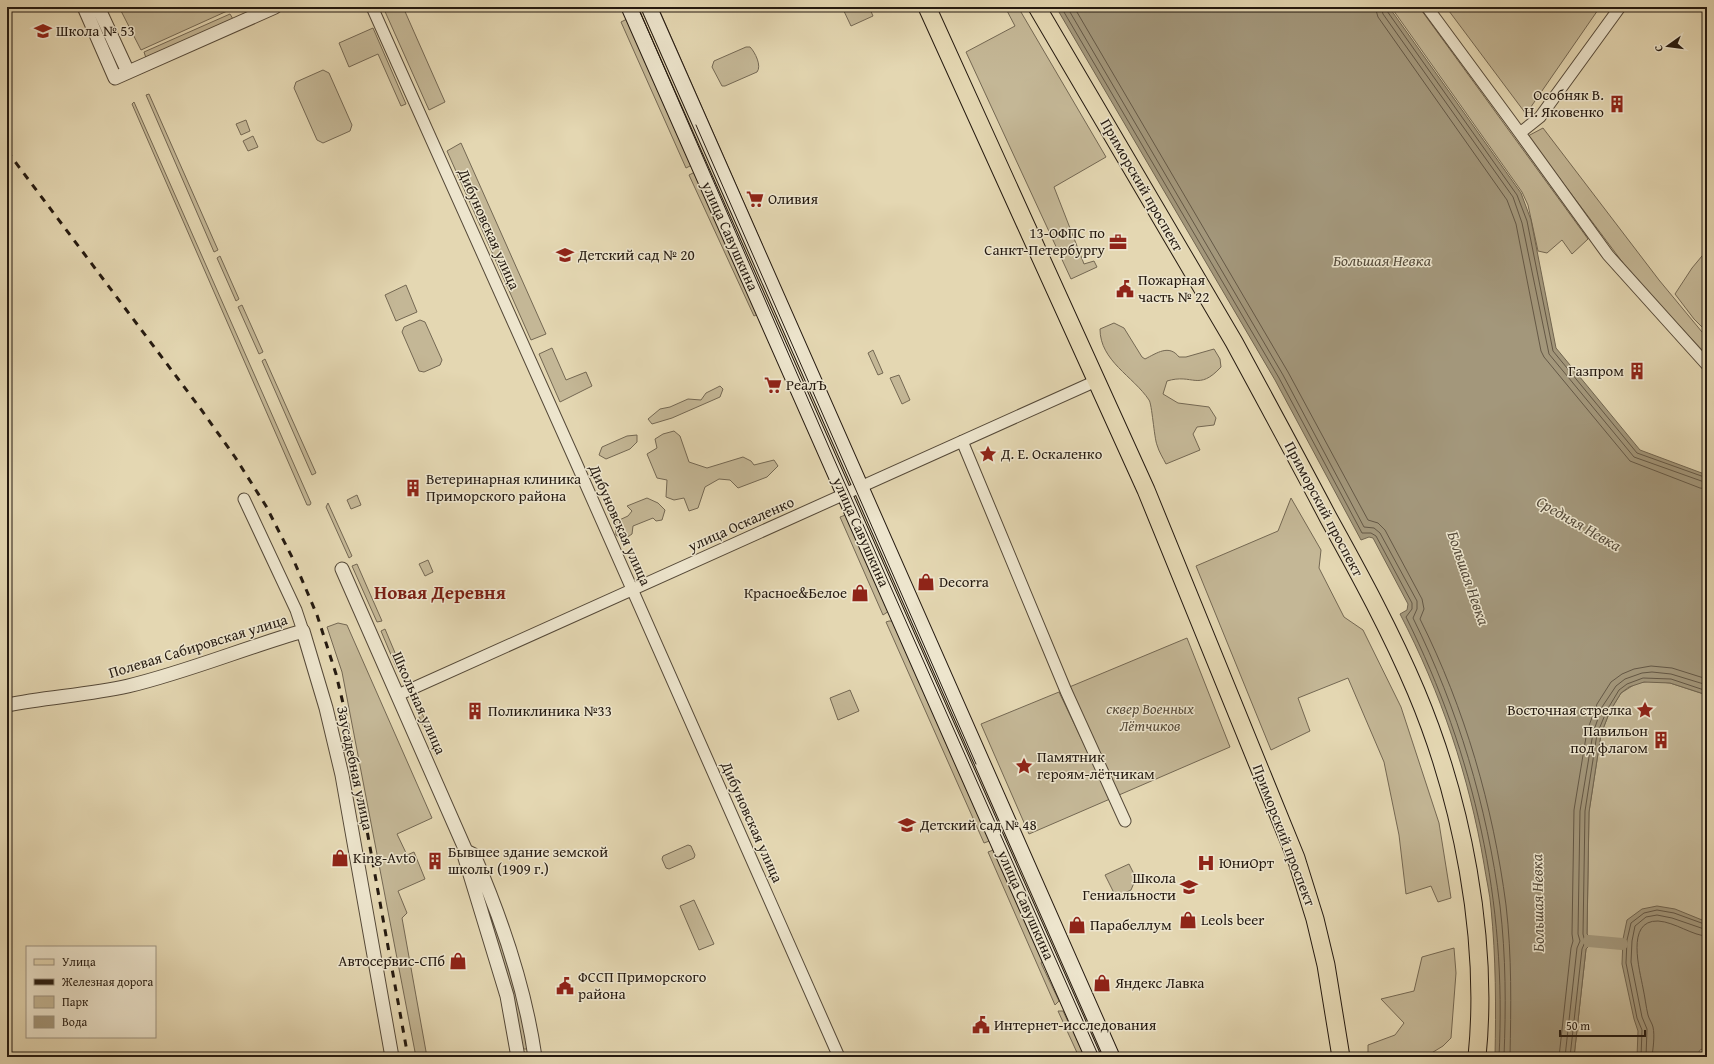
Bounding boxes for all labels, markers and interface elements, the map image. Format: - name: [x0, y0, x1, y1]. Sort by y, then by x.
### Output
- place label: Школа № 53: [56, 20, 135, 41]
- school or university icon: Школа № 53: [33, 21, 53, 41]
- north arrow: [1648, 26, 1688, 66]
- text: С: [1650, 43, 1667, 53]
- place label: Особняк В. Н. Яковенко: [1524, 84, 1604, 122]
- building icon: Особняк В. Н. Яковенко: [1607, 94, 1627, 114]
- street label: Приморский проспект: [1096, 114, 1189, 256]
- street label: Дибуновская улица: [453, 164, 526, 293]
- street label: улица Савушкина: [696, 177, 764, 295]
- place label: Оливия: [768, 188, 819, 209]
- supermarket icon: Оливия: [745, 189, 765, 209]
- place label: 13-ОФПС по Санкт-Петербургу: [984, 222, 1105, 260]
- office icon: 13-ОФПС по Санкт-Петербургу: [1108, 232, 1128, 252]
- place label: Детский сад № 20: [577, 244, 695, 265]
- school or university icon: Детский сад № 20: [555, 245, 575, 265]
- water label: Большая Невка: [1333, 248, 1432, 272]
- place label: Пожарная часть № 22: [1138, 269, 1209, 307]
- public building icon: Пожарная часть № 22: [1115, 279, 1135, 299]
- place label: Газпром: [1568, 360, 1624, 381]
- building icon: Газпром: [1627, 361, 1647, 381]
- place label: РеалЪ: [786, 374, 827, 395]
- supermarket icon: РеалЪ: [763, 375, 783, 395]
- street label: Приморский проспект: [1280, 438, 1369, 581]
- place label: Д. Е. Оскаленко: [1000, 443, 1103, 464]
- place icon: Д. Е. Оскаленко: [978, 444, 998, 464]
- street label: Дибуновская улица: [584, 460, 657, 589]
- place label: Ветеринарная клиника Приморского района: [426, 468, 582, 506]
- street label: улица Савушкина: [827, 473, 895, 591]
- building icon: Ветеринарная клиника Приморского района: [403, 478, 423, 498]
- water label: Средняя Невка: [1532, 489, 1626, 557]
- street label: улица Оскаленко: [684, 491, 797, 557]
- water label: Большая Невка: [1442, 528, 1497, 629]
- place label: Decorra: [939, 571, 989, 592]
- shop icon: Decorra: [916, 572, 936, 592]
- district label: Новая Деревня: [374, 578, 506, 606]
- place label: Красное&Белое: [744, 582, 847, 603]
- shop icon: Красное&Белое: [850, 583, 870, 603]
- street label: Полевая Сабировская улица: [106, 608, 291, 683]
- street label: Школьная улица: [387, 648, 452, 758]
- park label: сквер Военных Лётчиков: [1106, 698, 1194, 736]
- place label: Восточная стрелка: [1507, 699, 1633, 720]
- place label: Поликлиника №33: [488, 700, 612, 721]
- place icon: Восточная стрелка: [1635, 700, 1655, 720]
- building icon: Поликлиника №33: [465, 701, 485, 721]
- street label: Заусадебная улица: [332, 704, 379, 833]
- place label: Павильон под флагом: [1570, 720, 1648, 758]
- building icon: Павильон под флагом: [1651, 730, 1671, 750]
- place label: Памятник героям-лётчикам: [1037, 746, 1155, 784]
- place icon: Памятник героям-лётчикам: [1014, 756, 1034, 776]
- street label: Дибуновская улица: [716, 757, 789, 886]
- street label: Приморский проспект: [1248, 761, 1321, 909]
- place label: Детский сад № 48: [919, 814, 1037, 835]
- school or university icon: Детский сад № 48: [897, 815, 917, 835]
- place label: Бывшее здание земской школы (1909 г.): [448, 841, 608, 879]
- street label: улица Савушкина: [992, 846, 1060, 964]
- place label: King-Avto: [353, 847, 416, 868]
- shop icon: King-Avto: [330, 848, 350, 868]
- building icon: Бывшее здание земской школы (1909 г.): [425, 851, 445, 871]
- place label: ЮниОрт: [1219, 852, 1275, 873]
- hospital icon: ЮниОрт: [1196, 853, 1216, 873]
- water label: Большая Невка: [1524, 853, 1550, 952]
- place label: Школа Гениальности: [1082, 867, 1177, 905]
- school or university icon: Школа Гениальности: [1179, 877, 1199, 897]
- place label: Leols beer: [1201, 909, 1265, 930]
- shop icon: Leols beer: [1178, 910, 1198, 930]
- place label: Парабеллум: [1090, 914, 1172, 935]
- shop icon: Парабеллум: [1067, 915, 1087, 935]
- legend: [26, 946, 156, 1038]
- place label: Автосервис-СПб: [338, 950, 445, 971]
- shop icon: Автосервис-СПб: [448, 951, 468, 971]
- text: Улица: [62, 953, 96, 970]
- place label: ФССП Приморского района: [578, 966, 707, 1004]
- place label: Яндекс Лавка: [1114, 972, 1205, 993]
- text: Железная дорога: [61, 973, 153, 990]
- shop icon: Яндекс Лавка: [1092, 973, 1112, 993]
- public building icon: ФССП Приморского района: [555, 976, 575, 996]
- text: Парк: [62, 993, 89, 1010]
- scale bar: [1560, 1012, 1645, 1038]
- text: Вода: [62, 1013, 87, 1030]
- place label: Интернет-исследования: [994, 1014, 1157, 1035]
- public building icon: Интернет-исследования: [971, 1015, 991, 1035]
- text: 50 m: [1566, 1017, 1590, 1034]

